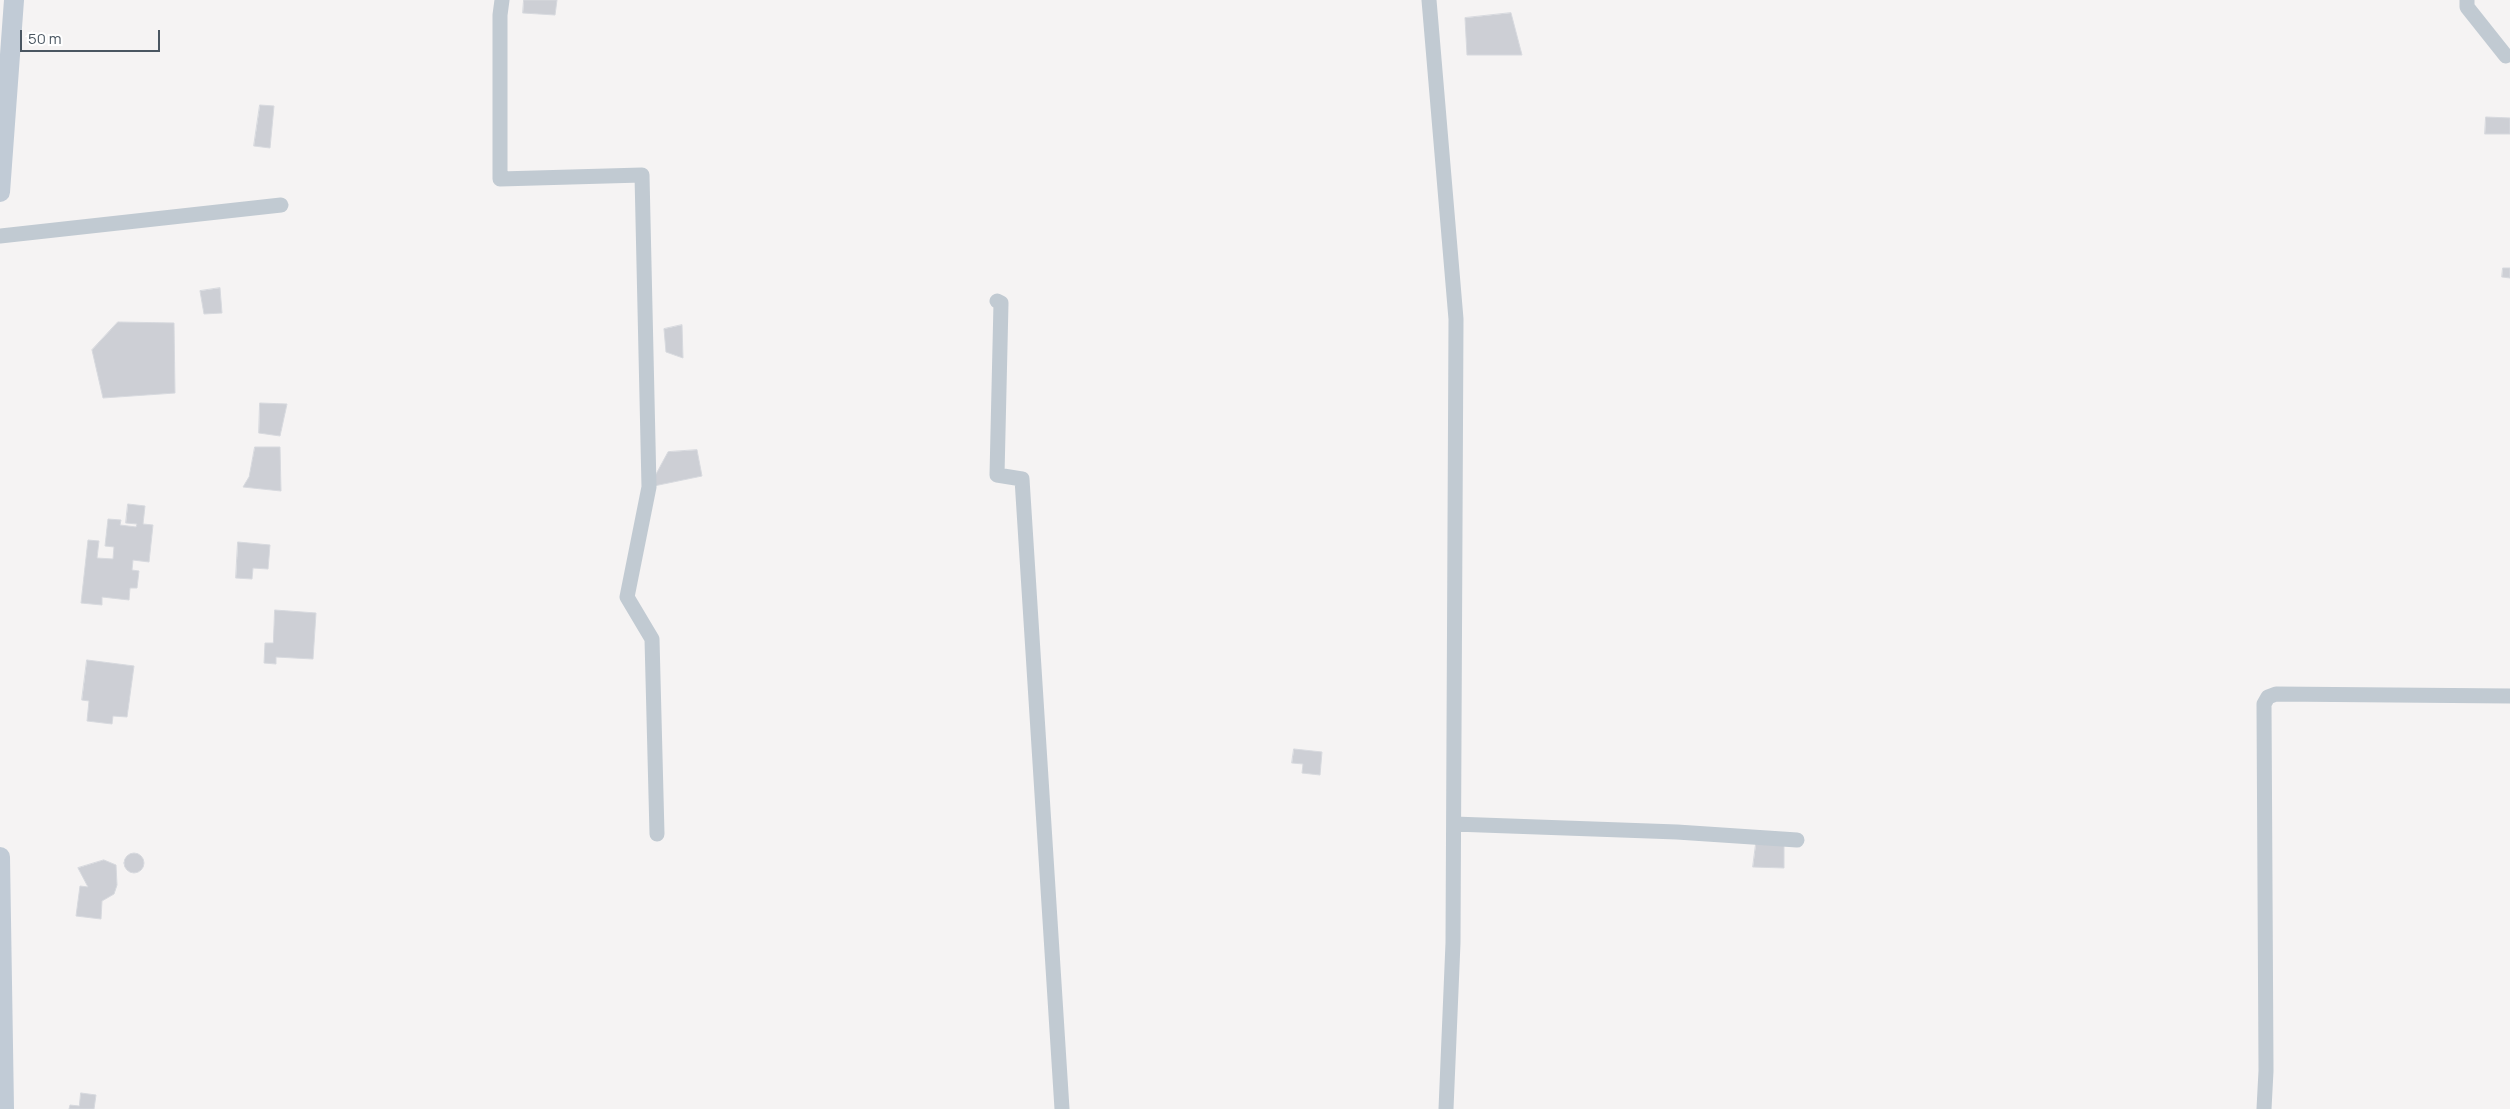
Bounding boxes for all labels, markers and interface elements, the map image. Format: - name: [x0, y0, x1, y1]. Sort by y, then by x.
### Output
- scale bar: [22, 20, 162, 52]
- text: 50 m: [28, 28, 62, 49]

